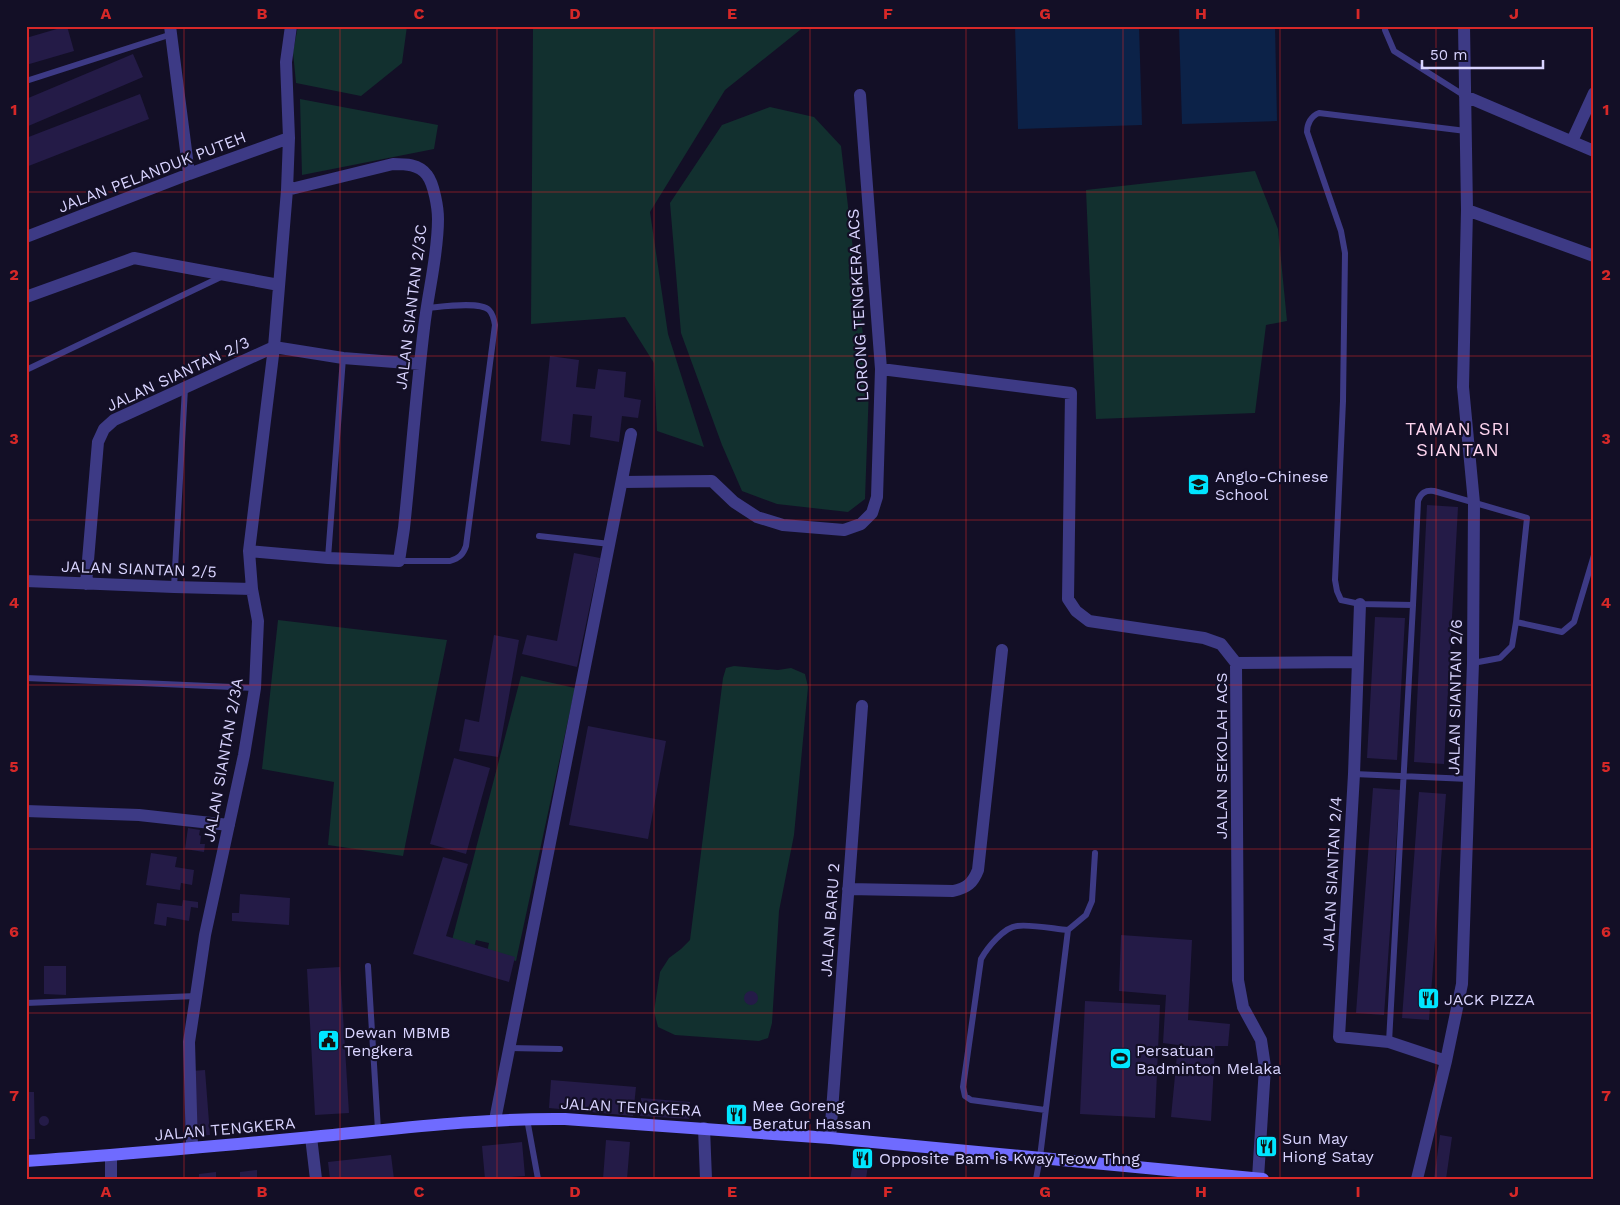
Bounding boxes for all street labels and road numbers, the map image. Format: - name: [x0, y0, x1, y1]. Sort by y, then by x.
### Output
- street label: JALAN PELANDUK PUTEH: [55, 127, 249, 217]
- street label: LORONG TENGKERA ACS: [843, 208, 873, 402]
- street label: JALAN SIANTAN 2/3C: [391, 223, 431, 391]
- street label: JALAN SIANTAN 2/3: [104, 333, 252, 415]
- street label: JALAN SIANTAN 2/5: [61, 557, 217, 581]
- street label: JALAN SIANTAN 2/6: [1444, 619, 1466, 775]
- street label: JALAN SEKOLAH ACS: [1212, 672, 1231, 840]
- street label: JALAN SIANTAN 2/3A: [199, 676, 247, 843]
- street label: JALAN SIANTAN 2/4: [1318, 796, 1346, 952]
- street label: JALAN BARU 2: [817, 862, 843, 978]
- street label: JALAN TENGKERA: [560, 1094, 702, 1120]
- street label: JALAN TENGKERA: [154, 1113, 297, 1145]

